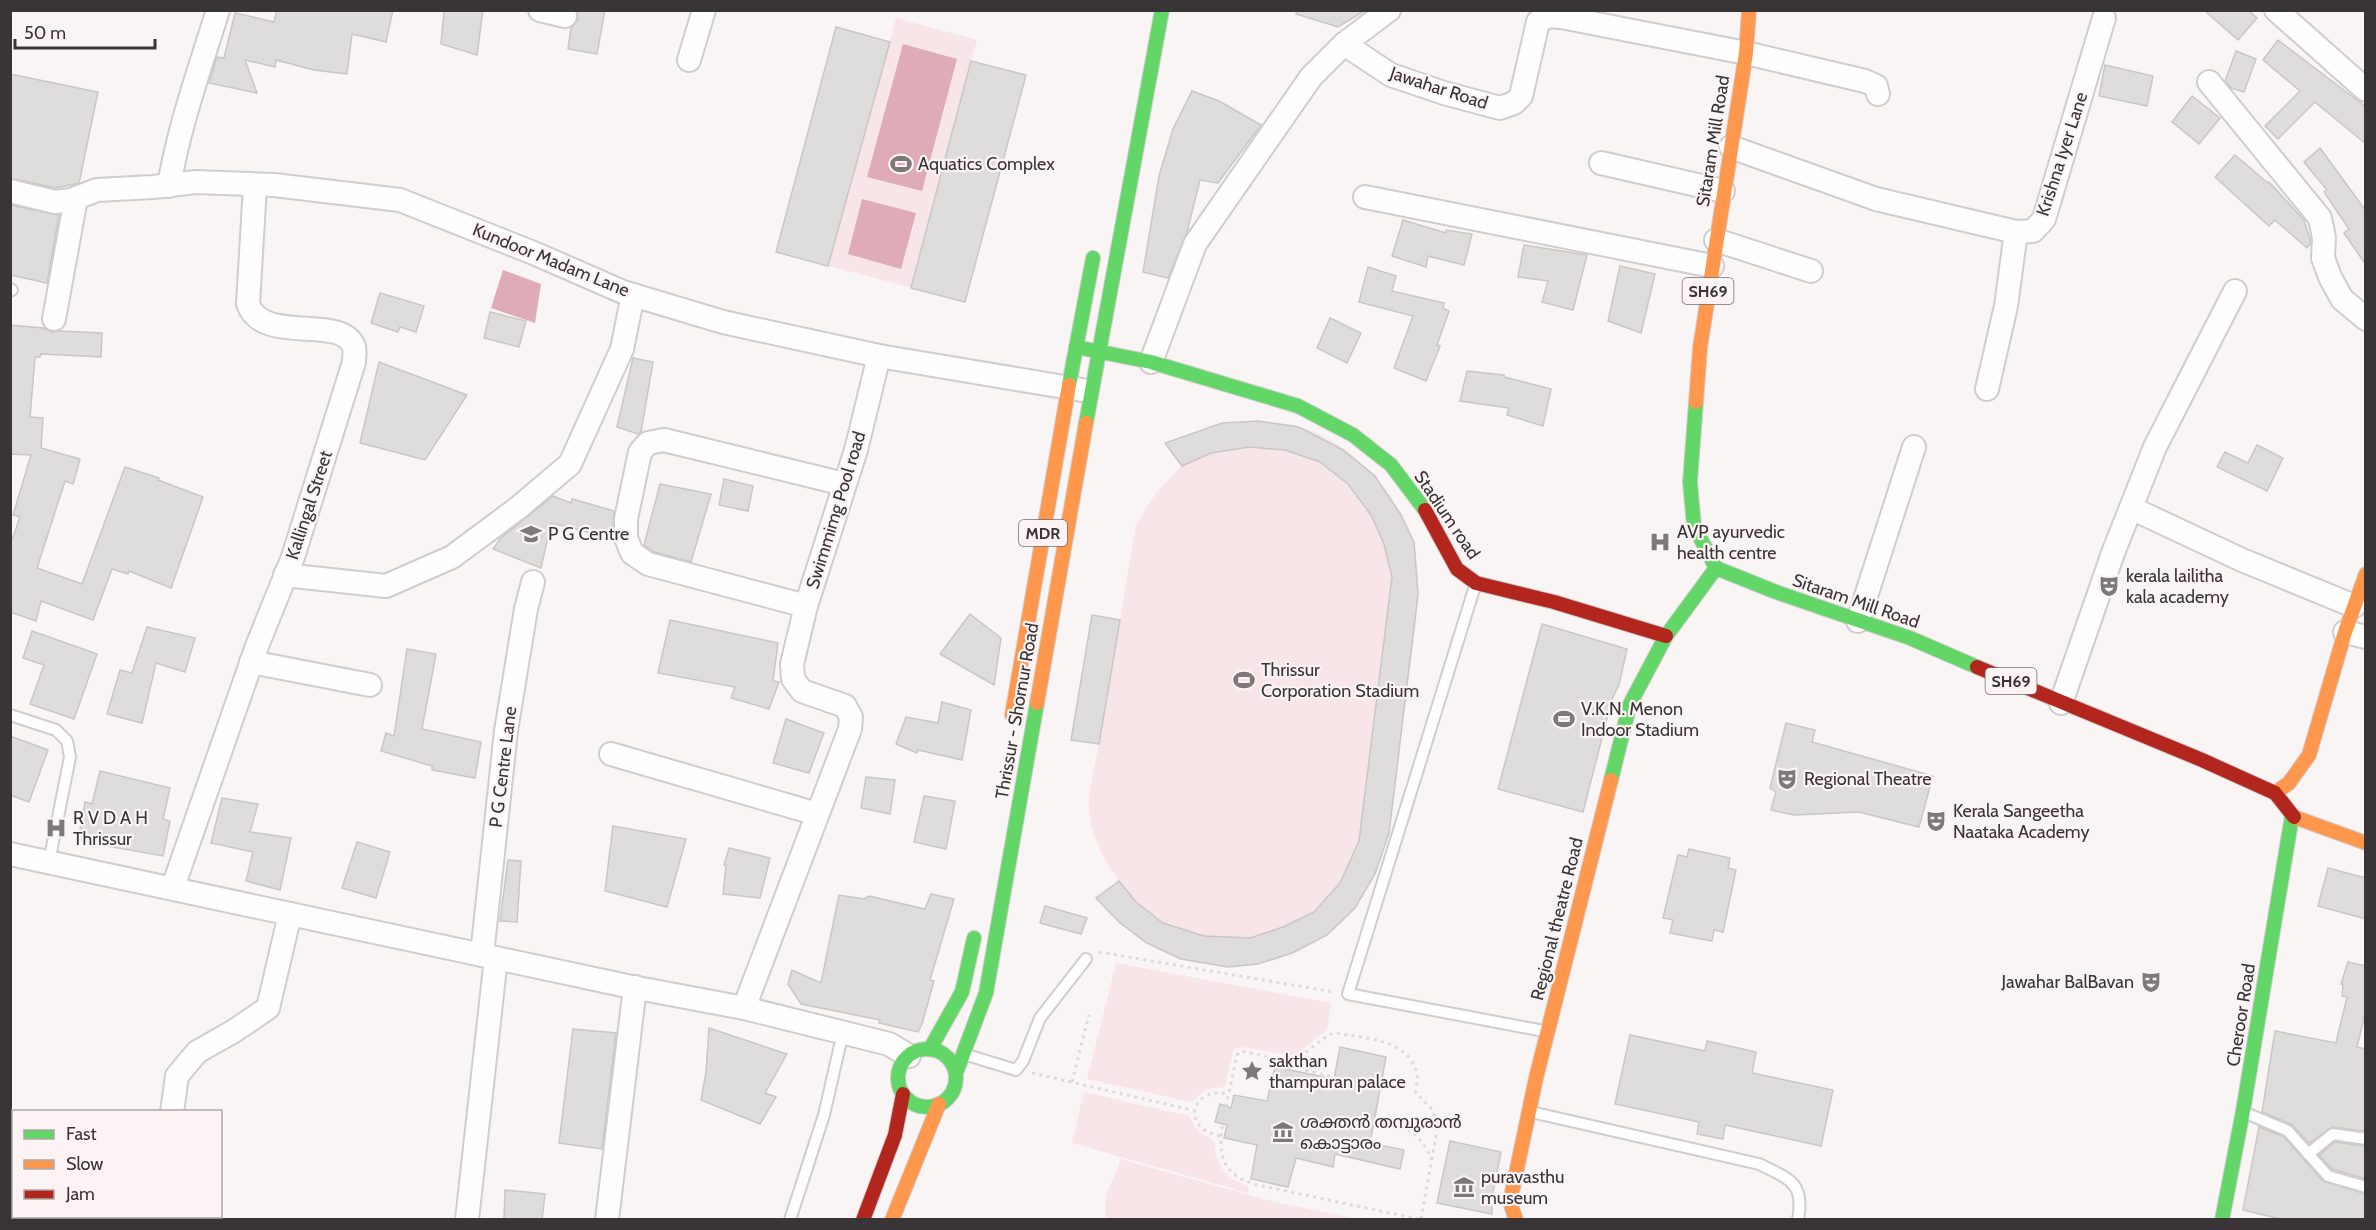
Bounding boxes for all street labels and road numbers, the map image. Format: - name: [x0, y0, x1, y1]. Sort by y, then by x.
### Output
- street label: Jawahar Road: [1386, 62, 1491, 114]
- street label: Sitaram Mill Road: [1692, 74, 1734, 208]
- street label: Krishna Iyer Lane: [2032, 89, 2092, 219]
- street label: Kundoor Madam Lane: [469, 218, 633, 302]
- road number: SH69: [1682, 278, 1734, 304]
- street label: Swimmimg Pool road: [802, 429, 870, 591]
- street label: Kallingal Street: [281, 448, 337, 562]
- street label: Stadium road: [1409, 467, 1485, 563]
- road number: MDR: [1019, 520, 1067, 546]
- street label: Sitaram Mill Road: [1790, 569, 1922, 633]
- street label: Thrissur - Shornur Road: [991, 621, 1043, 801]
- road number: SH69: [1986, 668, 2036, 694]
- street label: P G Centre Lane: [485, 705, 521, 829]
- street label: Regional theatre Road: [1526, 835, 1588, 1003]
- street label: Cheroor Road: [2222, 962, 2260, 1068]

